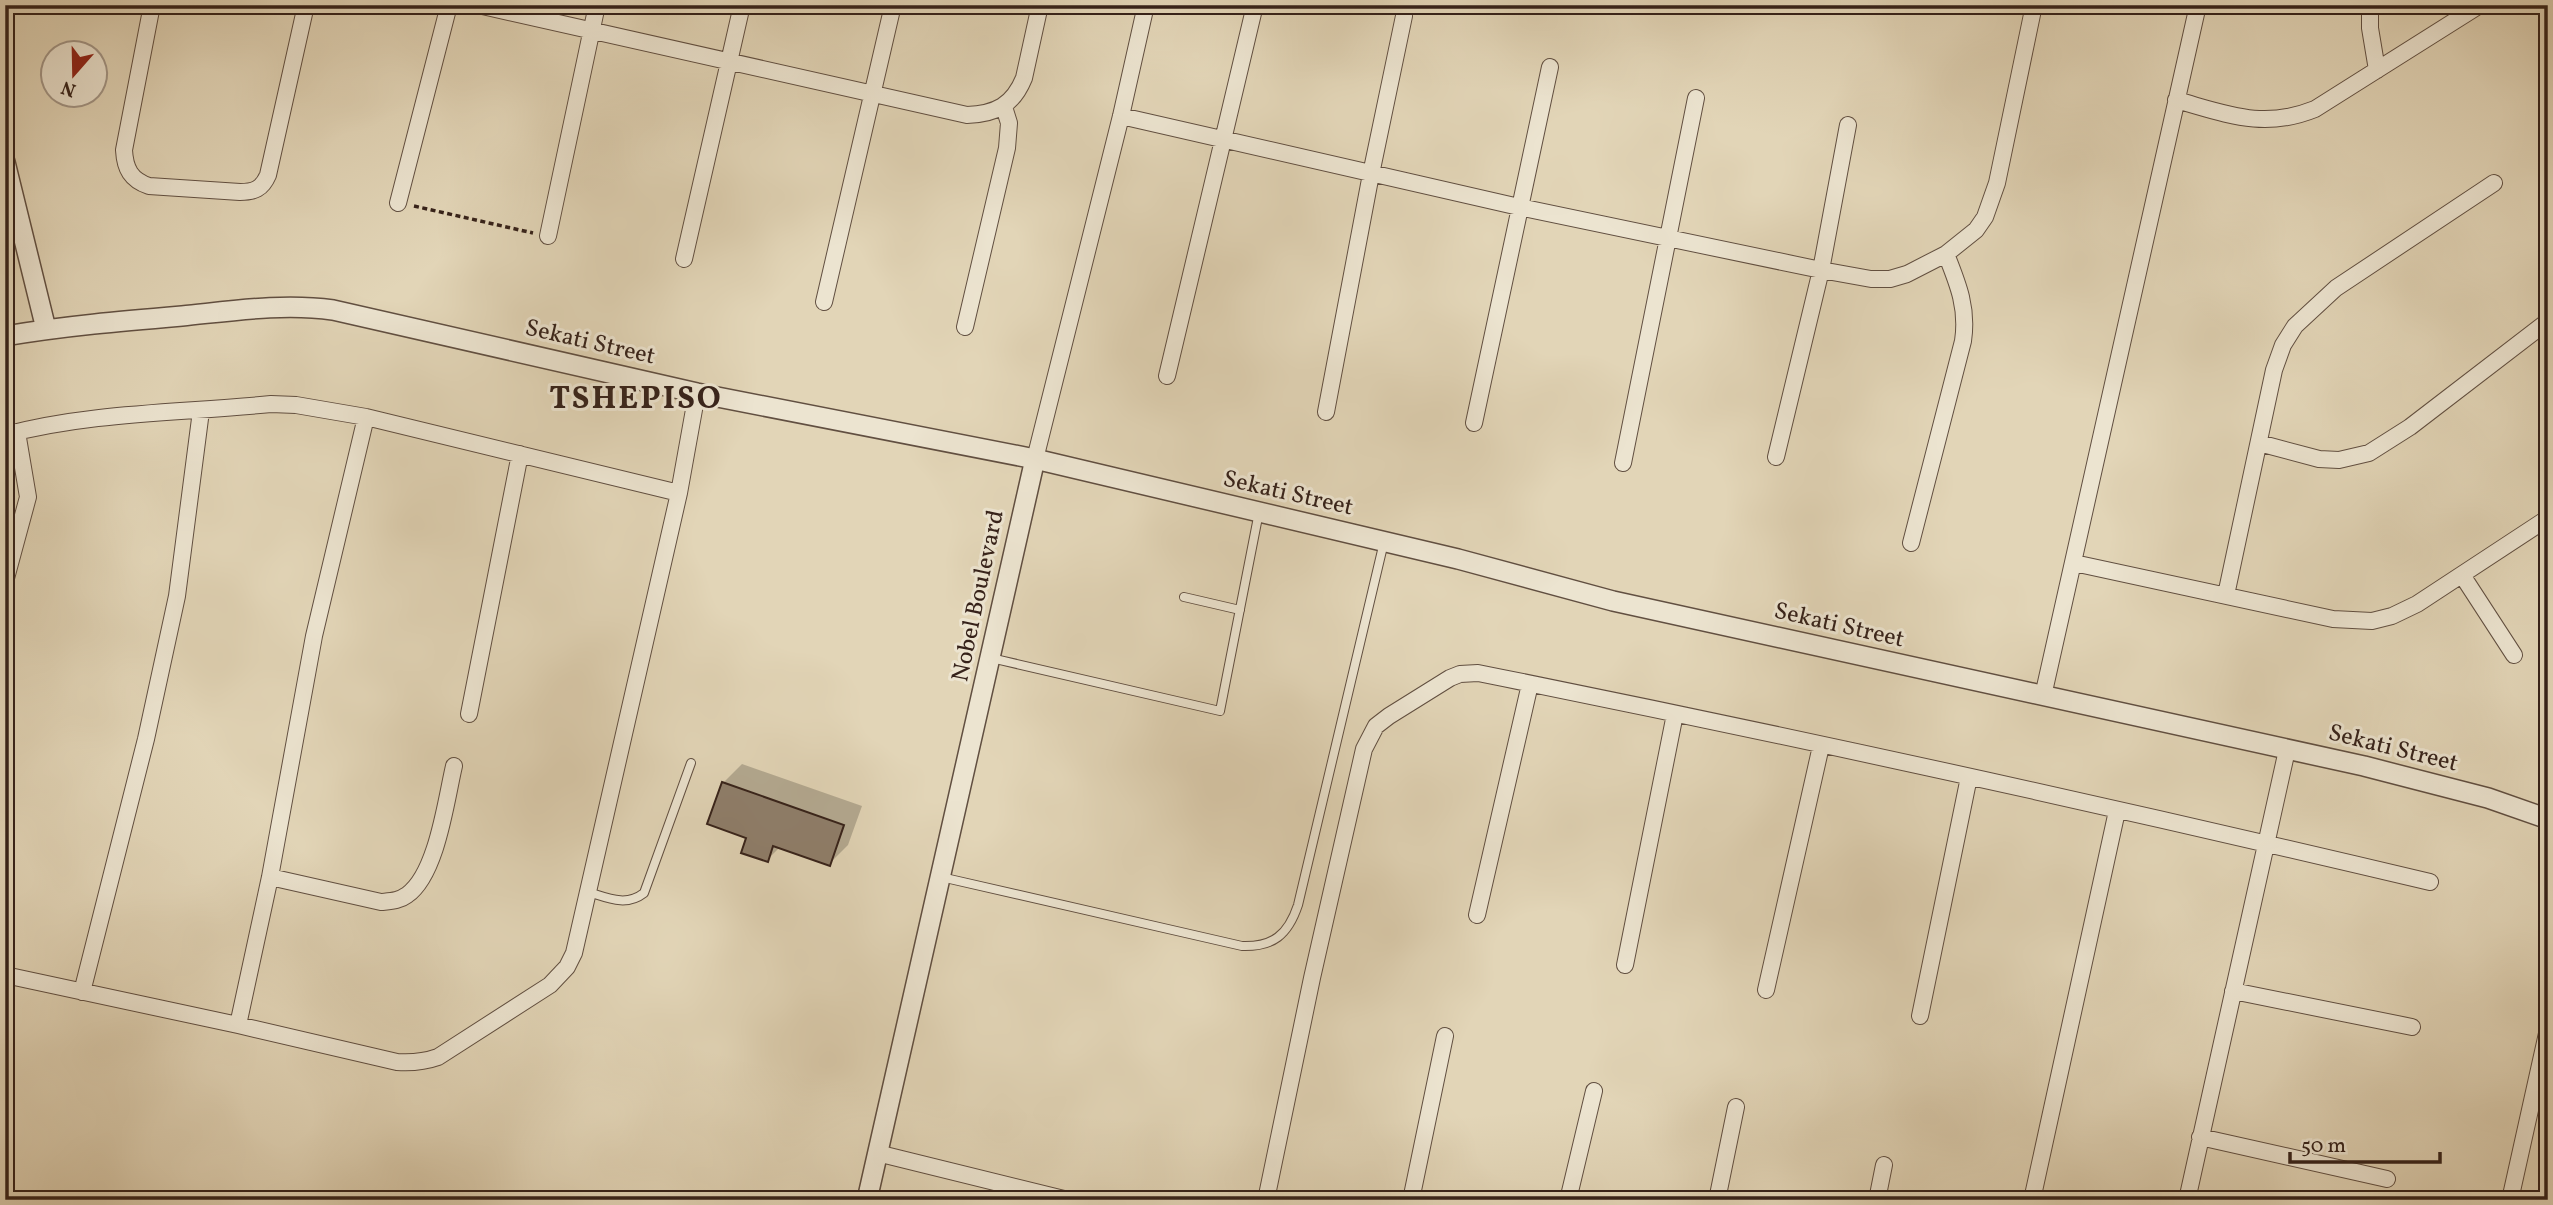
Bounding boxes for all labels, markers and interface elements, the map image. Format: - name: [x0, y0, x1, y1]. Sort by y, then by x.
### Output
- north arrow: [38, 38, 108, 108]
- text: N: [58, 73, 80, 103]
- street label: Sekati Street: [522, 312, 658, 374]
- district label: TSHEPISO: [549, 378, 723, 422]
- street label: Sekati Street: [1220, 463, 1356, 525]
- street label: Nobel Boulevard: [944, 507, 1014, 685]
- street label: Sekati Street: [1771, 595, 1907, 657]
- street label: Sekati Street: [2325, 716, 2461, 782]
- scale bar: [2290, 1121, 2441, 1165]
- text: 50 m: [2301, 1132, 2346, 1161]

